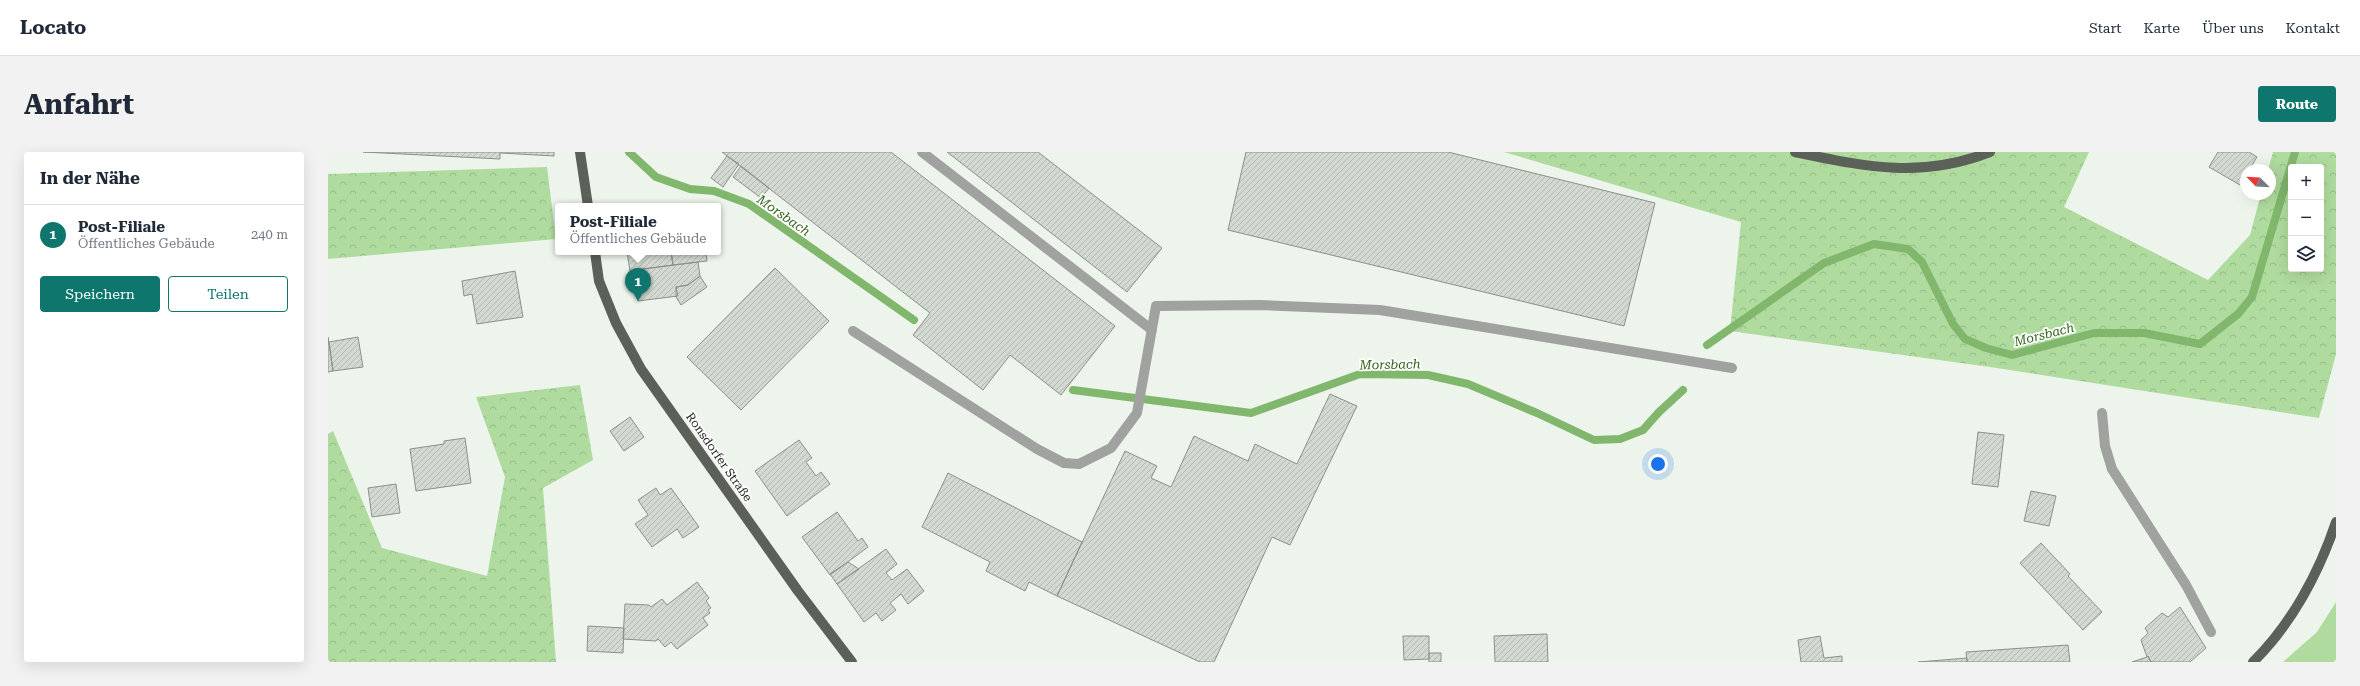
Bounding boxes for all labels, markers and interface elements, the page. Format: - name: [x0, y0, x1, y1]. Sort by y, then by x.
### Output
- text: Locato: [20, 16, 86, 39]
- text: Start: [2089, 20, 2122, 36]
- text: Karte: [2144, 20, 2180, 36]
- text: Über uns: [2202, 20, 2264, 36]
- text: Kontakt: [2286, 20, 2340, 36]
- button: Route: [2258, 86, 2336, 122]
- text: Anfahrt: [24, 88, 134, 121]
- north arrow: [2240, 164, 2276, 200]
- map controls: [2288, 164, 2324, 272]
- button: +: [2288, 164, 2324, 200]
- text: In der Nähe: [40, 168, 140, 188]
- water label: Morsbach: [754, 191, 813, 239]
- button: −: [2288, 200, 2324, 236]
- popup: [555, 203, 721, 255]
- text: Post-Filiale: [570, 213, 657, 231]
- text: Post-Filiale: [78, 218, 165, 236]
- text: 1: [49, 227, 57, 242]
- text: 240 m: [251, 227, 288, 242]
- text: Öffentliches Gebäude: [570, 231, 706, 246]
- text: Öffentliches Gebäude: [78, 236, 215, 251]
- button: layers: [2288, 236, 2324, 272]
- pin: 1: [625, 268, 651, 301]
- button: Speichern: [40, 276, 160, 312]
- button: Teilen: [168, 276, 288, 312]
- water label: Morsbach: [2012, 320, 2076, 349]
- water label: Morsbach: [1358, 356, 1421, 373]
- street label: Ronsdorfer Straße: [683, 410, 755, 505]
- your location: [1648, 454, 1668, 474]

